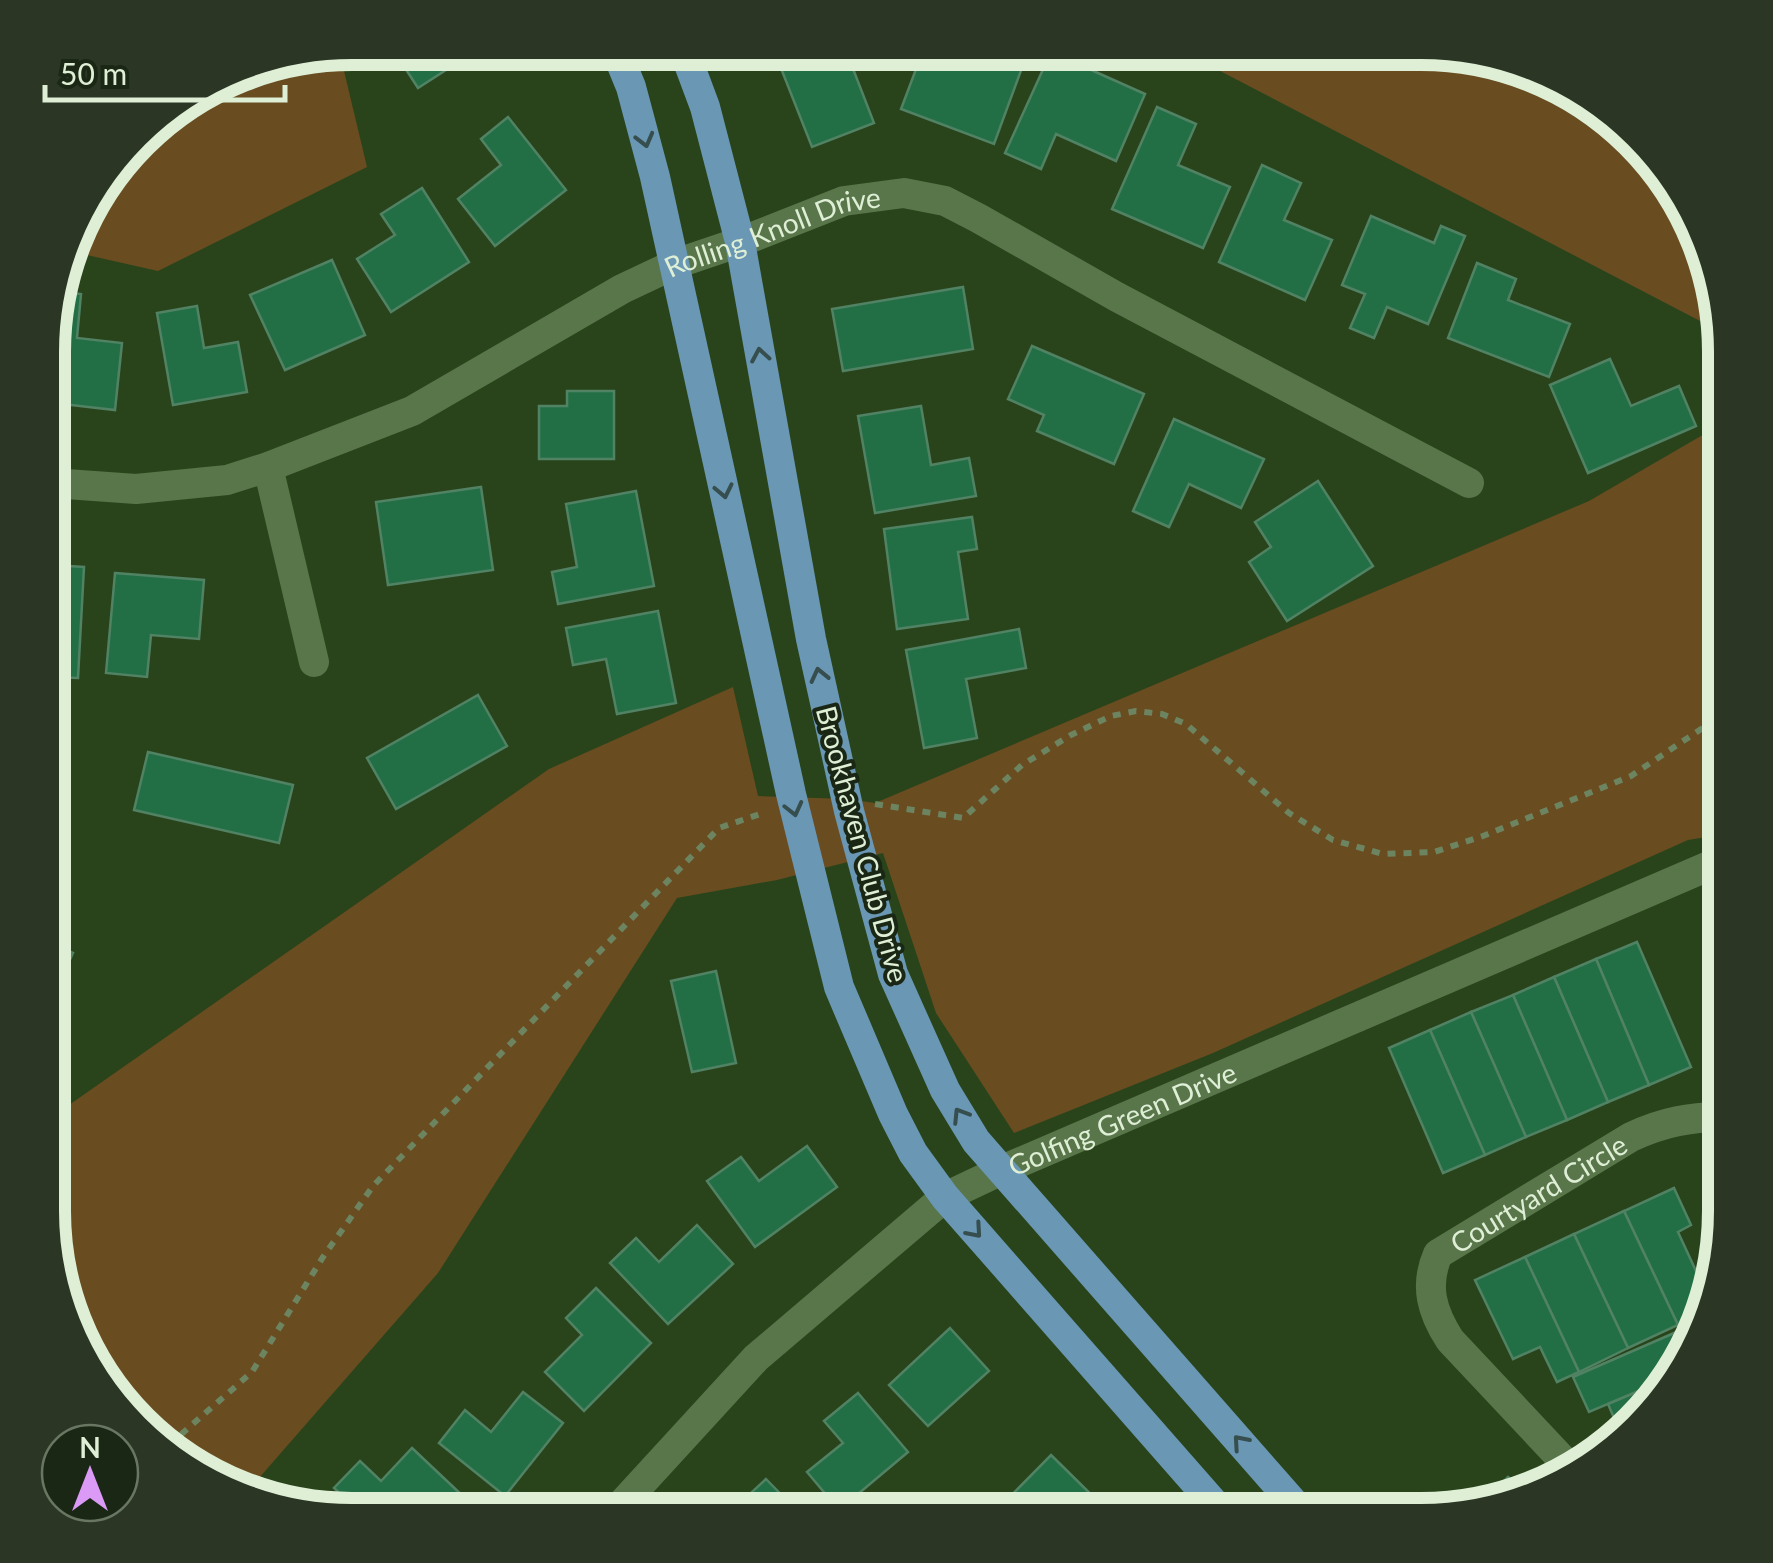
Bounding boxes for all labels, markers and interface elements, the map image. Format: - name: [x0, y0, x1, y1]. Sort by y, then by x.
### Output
- scale bar: [45, 40, 285, 102]
- text: 50 m: [60, 55, 127, 91]
- one-way arrow: [634, 131, 655, 148]
- street label: Rolling Knoll Drive: [659, 179, 882, 284]
- one-way arrow: [750, 347, 771, 363]
- one-way arrow: [712, 482, 733, 499]
- one-way arrow: [810, 667, 831, 684]
- street label: Brookhaven Club Drive: [810, 702, 916, 986]
- one-way arrow: [782, 800, 803, 817]
- street label: Golfing Green Drive: [1003, 1054, 1241, 1182]
- one-way arrow: [954, 1108, 973, 1126]
- street label: Courtyard Circle: [1444, 1127, 1633, 1260]
- one-way arrow: [963, 1219, 981, 1237]
- north arrow: [40, 1423, 140, 1523]
- text: N: [79, 1430, 101, 1464]
- one-way arrow: [1233, 1435, 1251, 1453]

